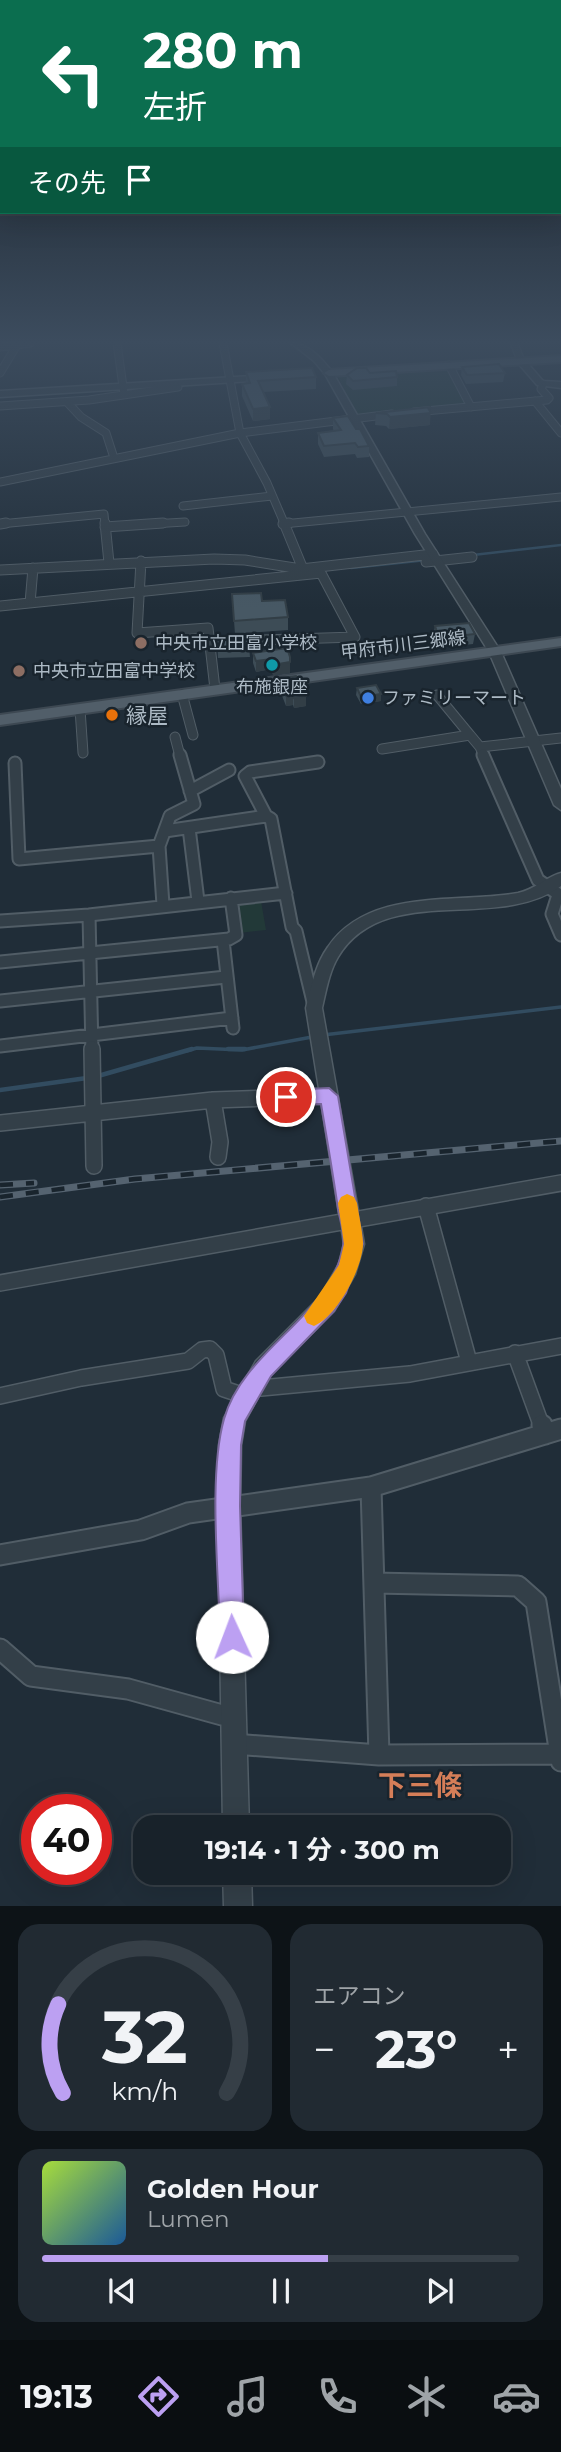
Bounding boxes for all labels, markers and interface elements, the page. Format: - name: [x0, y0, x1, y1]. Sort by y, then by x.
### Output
- text: 280 m: [143, 21, 303, 80]
- icon: left: [28, 28, 119, 119]
- text: 左折: [143, 87, 207, 126]
- icon: arrive: [120, 161, 158, 199]
- text: その先: [28, 167, 106, 199]
- street label: 甲府市川三郷線: [339, 626, 467, 664]
- place label: 中央市立田富小学校: [155, 632, 317, 654]
- marker: 中央市立田富小学校: [133, 635, 149, 651]
- marker: 布施銀座: [264, 657, 280, 673]
- place label: 中央市立田富中学校: [33, 660, 195, 682]
- marker: 中央市立田富中学校: [11, 663, 27, 679]
- place label: 布施銀座: [236, 676, 308, 698]
- place label: ファミリーマート: [382, 687, 526, 709]
- marker: ファミリーマート: [360, 690, 376, 706]
- place label: 縁屋: [126, 703, 168, 728]
- marker: 縁屋: [104, 707, 120, 723]
- pin: [256, 1067, 316, 1127]
- icon: arrive: [267, 1078, 305, 1116]
- position arrow: [195, 1600, 269, 1674]
- district label: 下三條: [378, 1768, 462, 1802]
- speed limit sign: 40: [21, 1794, 112, 1885]
- text: 19:14 · 1 分 · 300 m: [204, 1834, 440, 1866]
- text: エアコン: [314, 1982, 406, 2010]
- text: 32: [101, 1994, 188, 2082]
- text: 23°: [375, 2018, 457, 2081]
- text: −: [314, 2026, 335, 2073]
- text: +: [497, 2026, 519, 2073]
- text: km/h: [111, 2076, 178, 2106]
- text: Golden Hour: [147, 2173, 319, 2205]
- text: Lumen: [147, 2205, 230, 2233]
- icon: previous: [103, 2272, 141, 2310]
- icon: pause: [262, 2272, 300, 2310]
- icon: next: [421, 2272, 459, 2310]
- icon: directions: [134, 2372, 183, 2421]
- icon: music: [223, 2372, 272, 2421]
- icon: phone: [313, 2372, 362, 2421]
- icon: climate: [402, 2372, 451, 2421]
- icon: car: [492, 2372, 541, 2421]
- text: 19:13: [20, 2377, 93, 2416]

